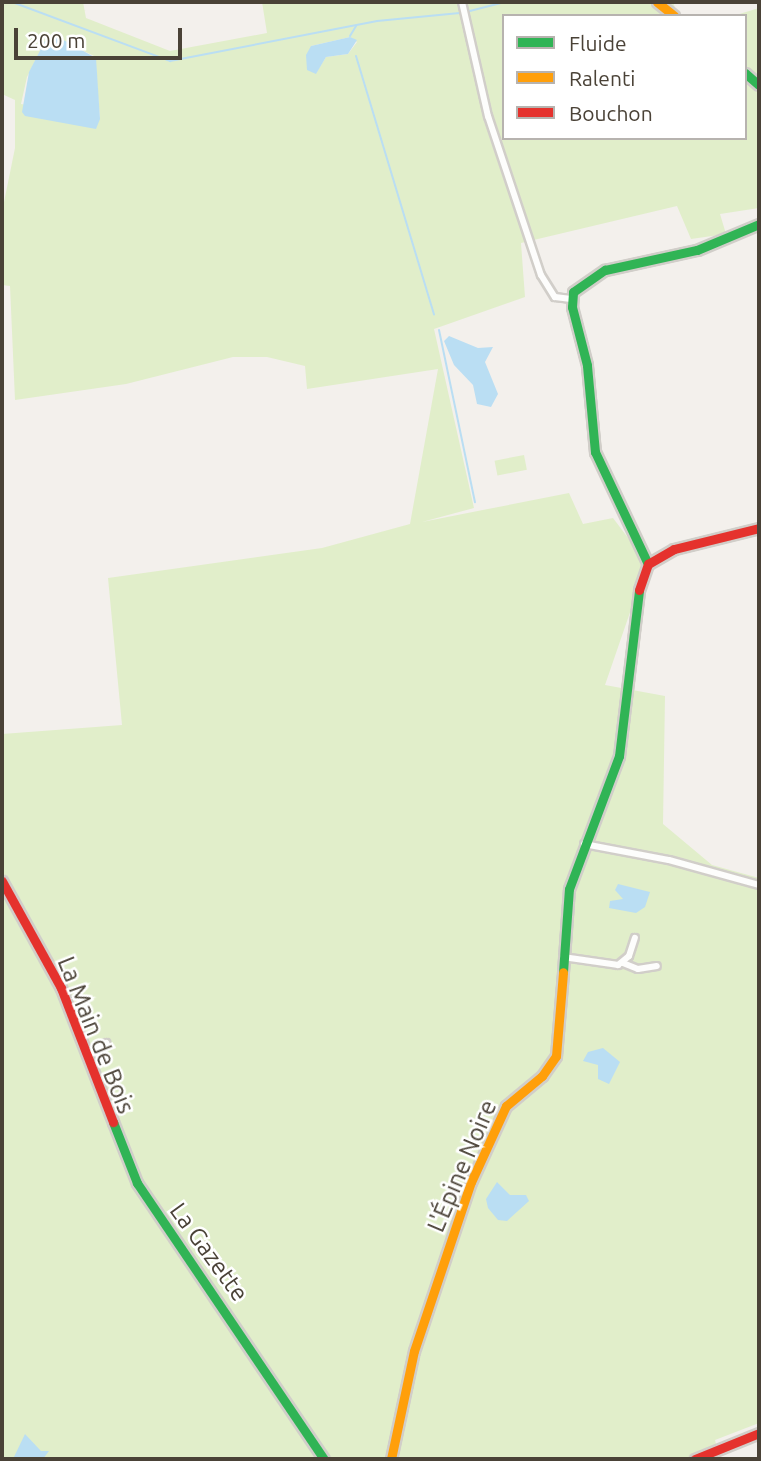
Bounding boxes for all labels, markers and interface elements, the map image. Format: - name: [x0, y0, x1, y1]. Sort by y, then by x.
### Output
- scale bar: [18, 14, 186, 58]
- legend: [502, 14, 747, 140]
- text: 200 m: [27, 28, 85, 52]
- text: Fluide: [569, 31, 627, 55]
- text: Ralenti: [569, 66, 635, 90]
- text: Bouchon: [569, 101, 653, 125]
- street label: La Main de Bois: [51, 952, 141, 1118]
- street label: L'Épine Noire: [421, 1096, 503, 1236]
- street label: La Gazette: [164, 1197, 254, 1307]

